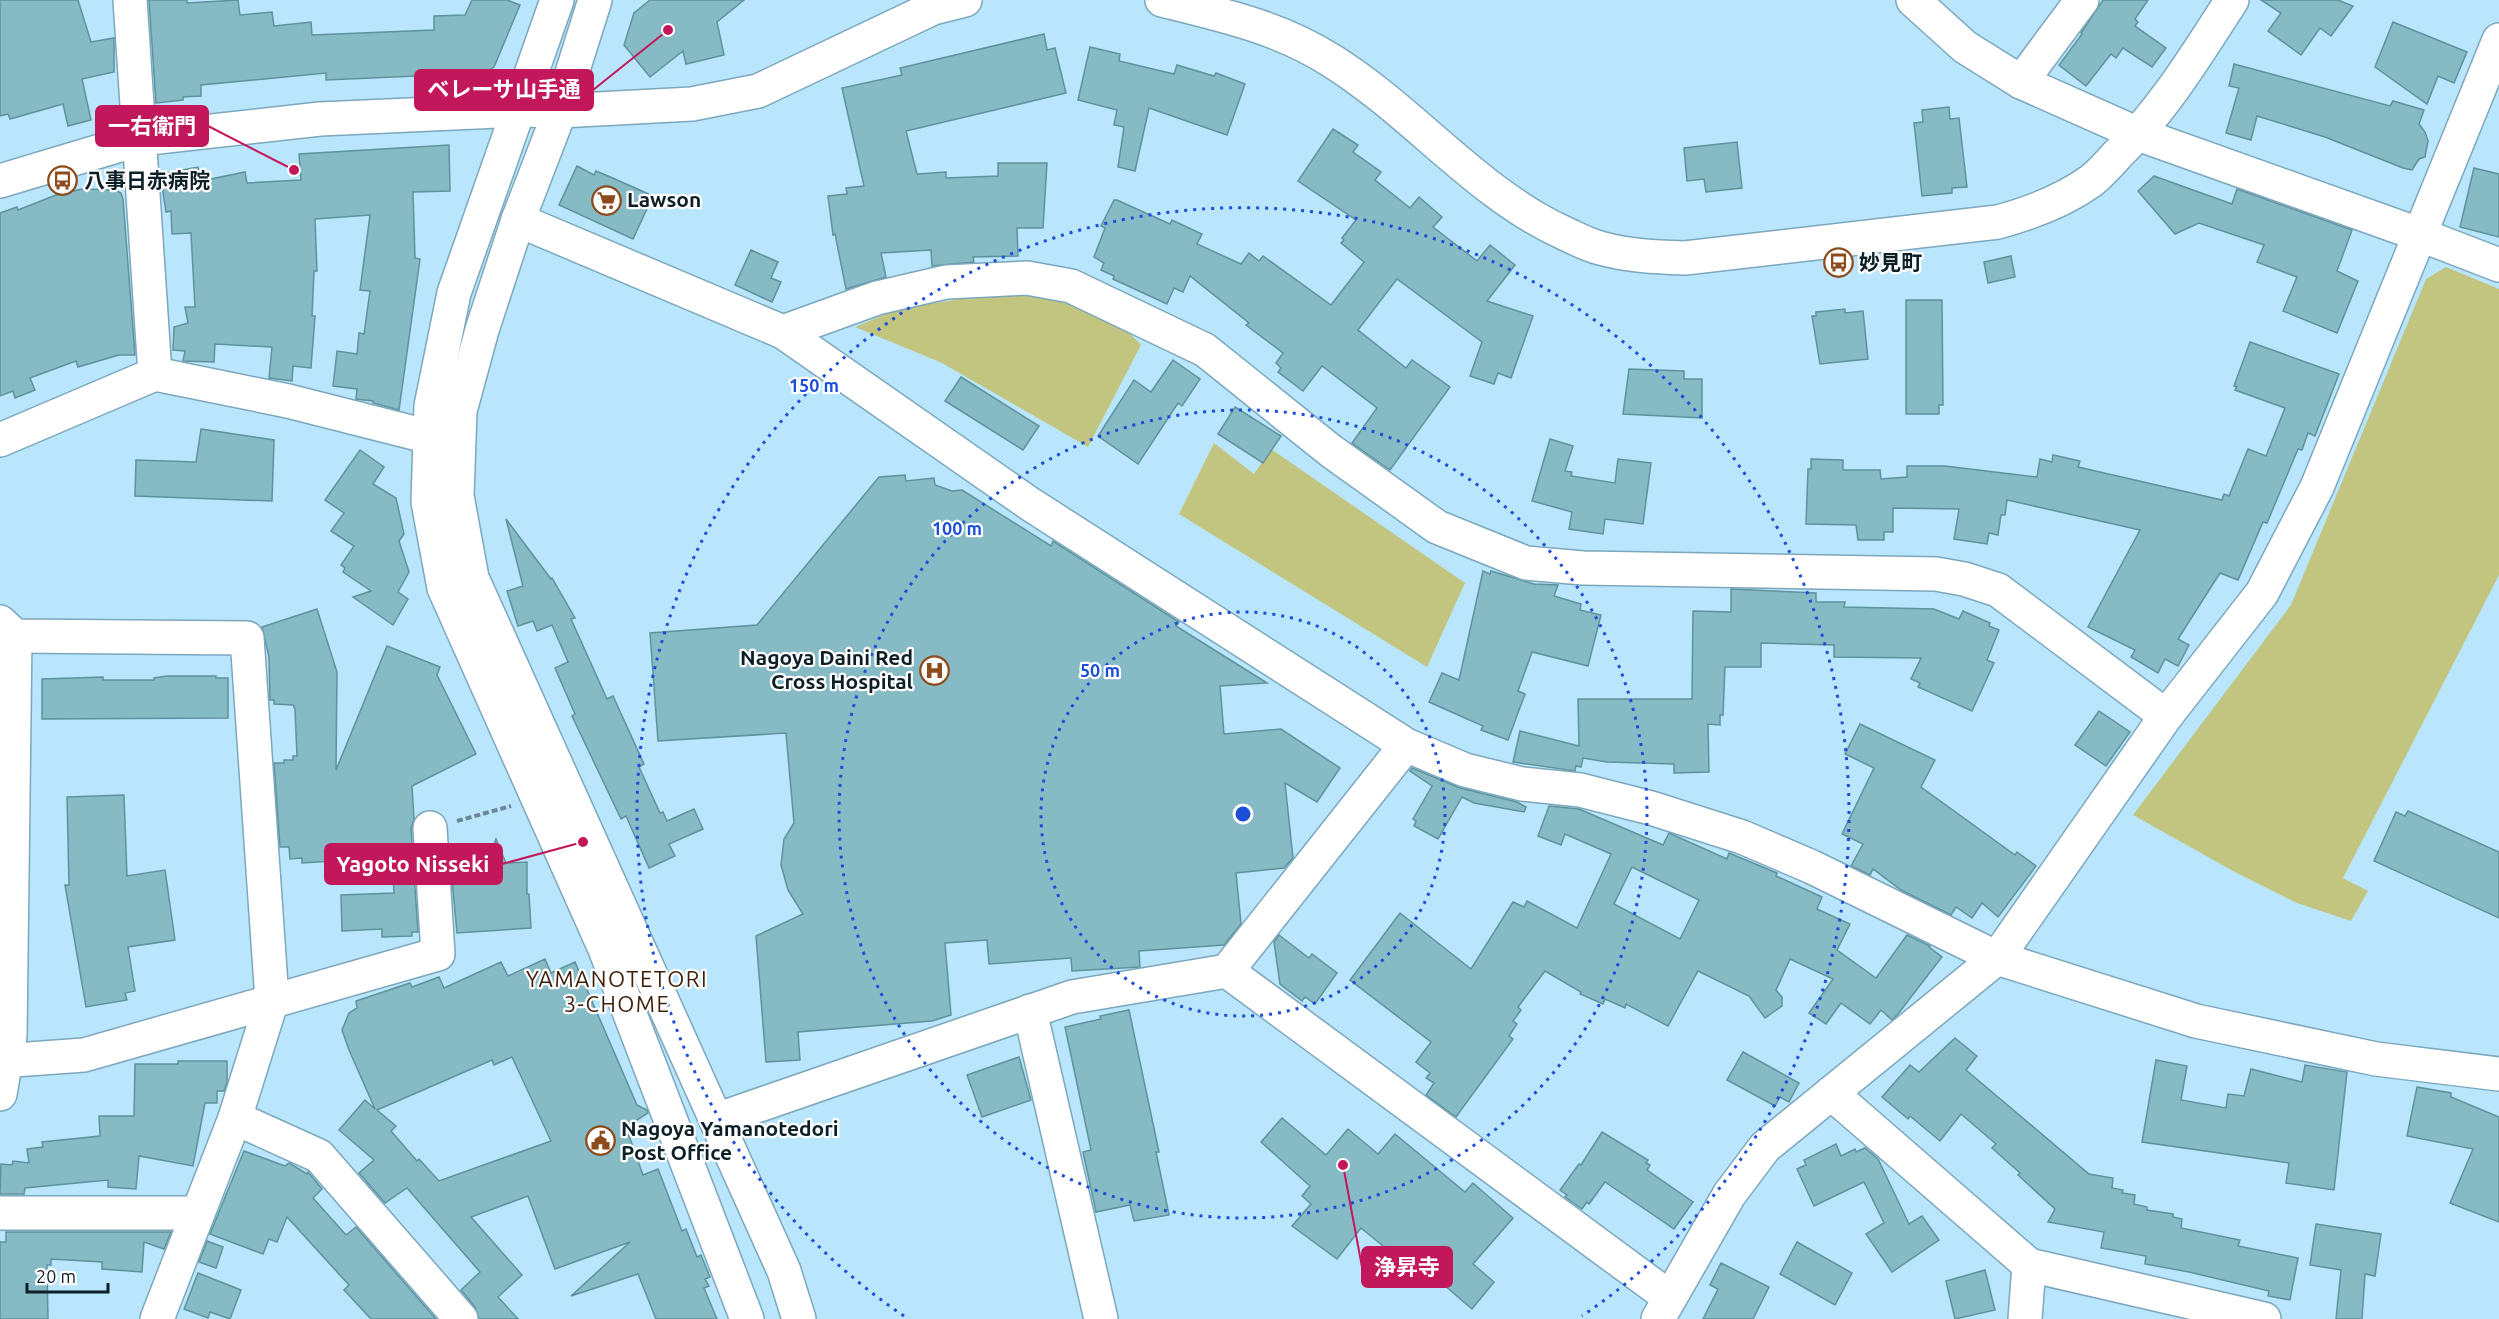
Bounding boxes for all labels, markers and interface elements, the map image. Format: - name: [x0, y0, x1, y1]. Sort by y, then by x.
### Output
- callout: ベレーサ山手通: [415, 70, 593, 110]
- text: ベレーサ山手通: [427, 76, 581, 101]
- callout: 一右衛門: [96, 106, 208, 146]
- text: 一右衛門: [108, 113, 196, 138]
- bus stop icon: 八事日赤病院: [47, 165, 79, 197]
- place label: 八事日赤病院: [84, 168, 210, 192]
- supermarket icon: Lawson: [590, 184, 622, 216]
- place label: Lawson: [627, 187, 701, 211]
- bus stop icon: 妙見町: [1822, 247, 1854, 279]
- place label: 妙見町: [1859, 250, 1922, 274]
- text: 150 m: [789, 375, 839, 395]
- text: 100 m: [932, 518, 982, 538]
- place label: Nagoya Daini Red Cross Hospital: [740, 645, 913, 693]
- hospital icon: Nagoya Daini Red Cross Hospital: [918, 654, 950, 686]
- text: 50 m: [1080, 660, 1120, 680]
- centre of rings: [1233, 804, 1253, 824]
- callout: Yagoto Nisseki: [325, 844, 502, 884]
- text: Yagoto Nisseki: [337, 851, 489, 876]
- district label: YAMANOTETORI 3-CHOME: [526, 966, 708, 1016]
- place label: Nagoya Yamanotedori Post Office: [621, 1116, 839, 1164]
- public building icon: Nagoya Yamanotedori Post Office: [584, 1125, 616, 1157]
- callout: 浄昇寺: [1362, 1247, 1452, 1287]
- text: 浄昇寺: [1374, 1254, 1440, 1279]
- scale bar: [27, 1256, 108, 1294]
- text: 20 m: [36, 1266, 76, 1286]

